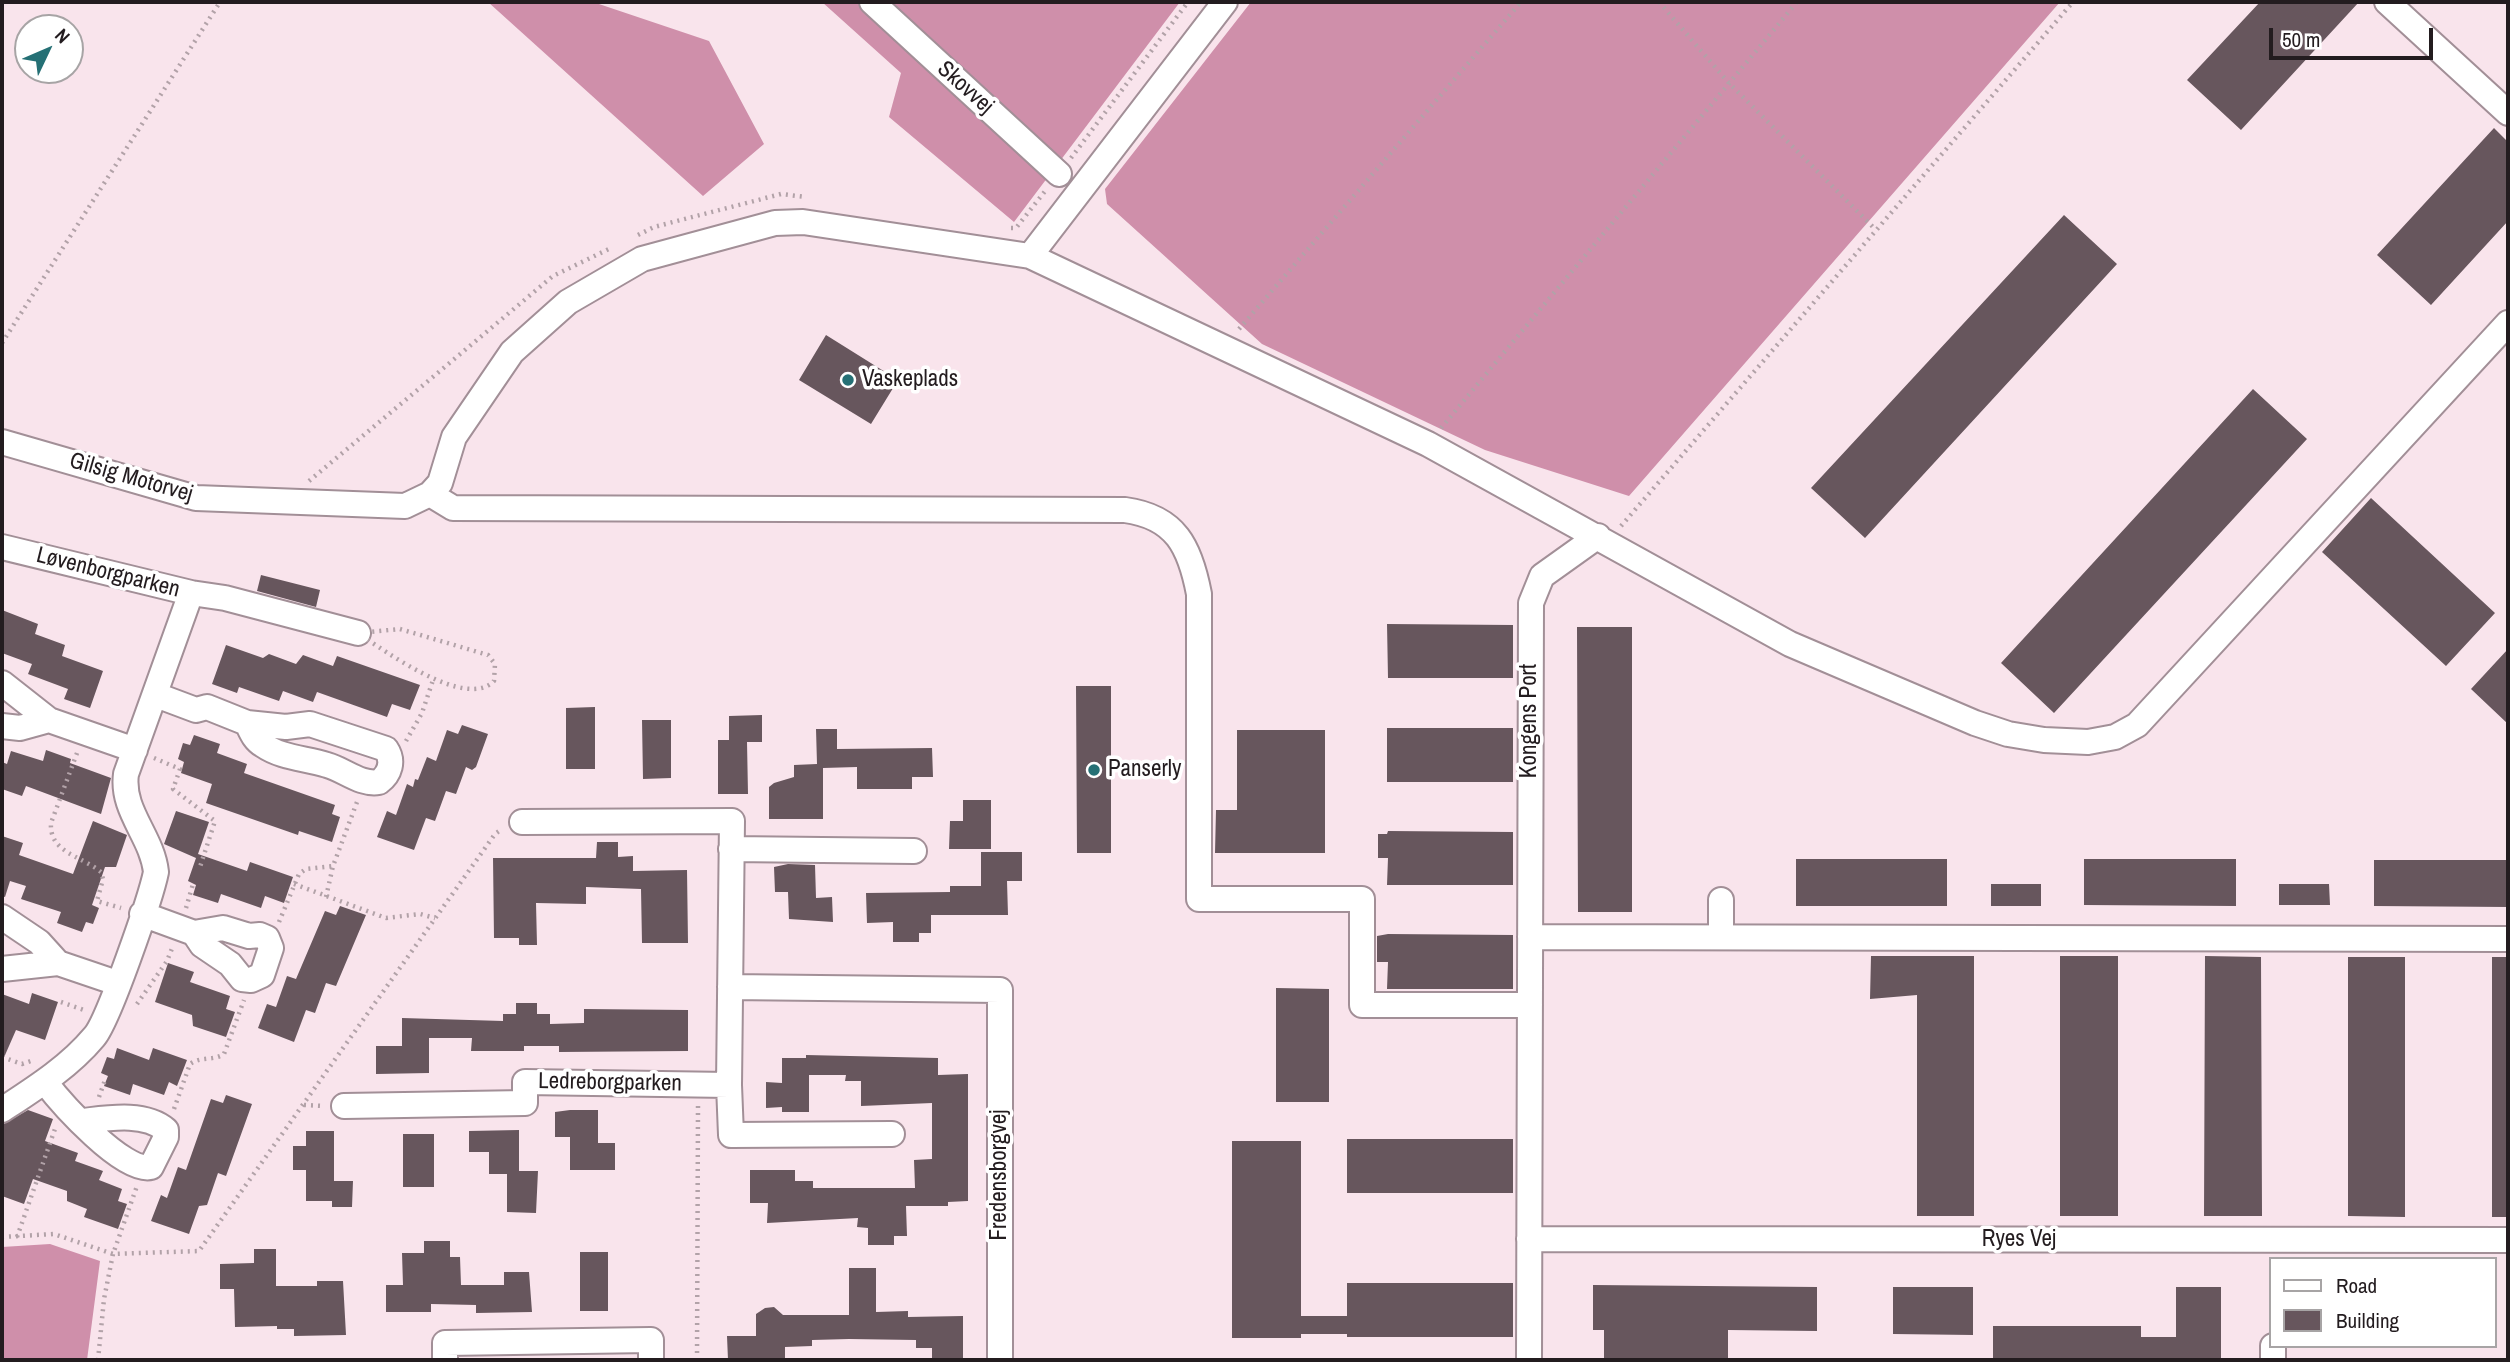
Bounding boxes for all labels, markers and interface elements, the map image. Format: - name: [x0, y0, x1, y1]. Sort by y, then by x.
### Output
- north arrow: [14, 14, 84, 84]
- scale bar: [2272, 14, 2436, 58]
- text: N: [49, 23, 76, 49]
- text: 50 m: [2282, 25, 2320, 54]
- street label: Skovvej: [931, 56, 999, 120]
- place label: Vaskeplads: [862, 366, 958, 394]
- marker: Vaskeplads: [840, 372, 856, 388]
- street label: Gilsig Motorvej: [66, 447, 196, 509]
- street label: Løvenborgparken: [33, 542, 183, 604]
- street label: Kongens Port: [1516, 664, 1544, 778]
- place label: Panserly: [1108, 756, 1181, 784]
- marker: Panserly: [1086, 762, 1102, 778]
- street label: Ledreborgparken: [538, 1068, 682, 1098]
- street label: Fredensborgvej: [986, 1109, 1014, 1241]
- street label: Ryes Vej: [1982, 1226, 2056, 1254]
- legend: [2268, 1257, 2496, 1348]
- text: Road: [2336, 1271, 2377, 1300]
- text: Building: [2336, 1306, 2399, 1335]

